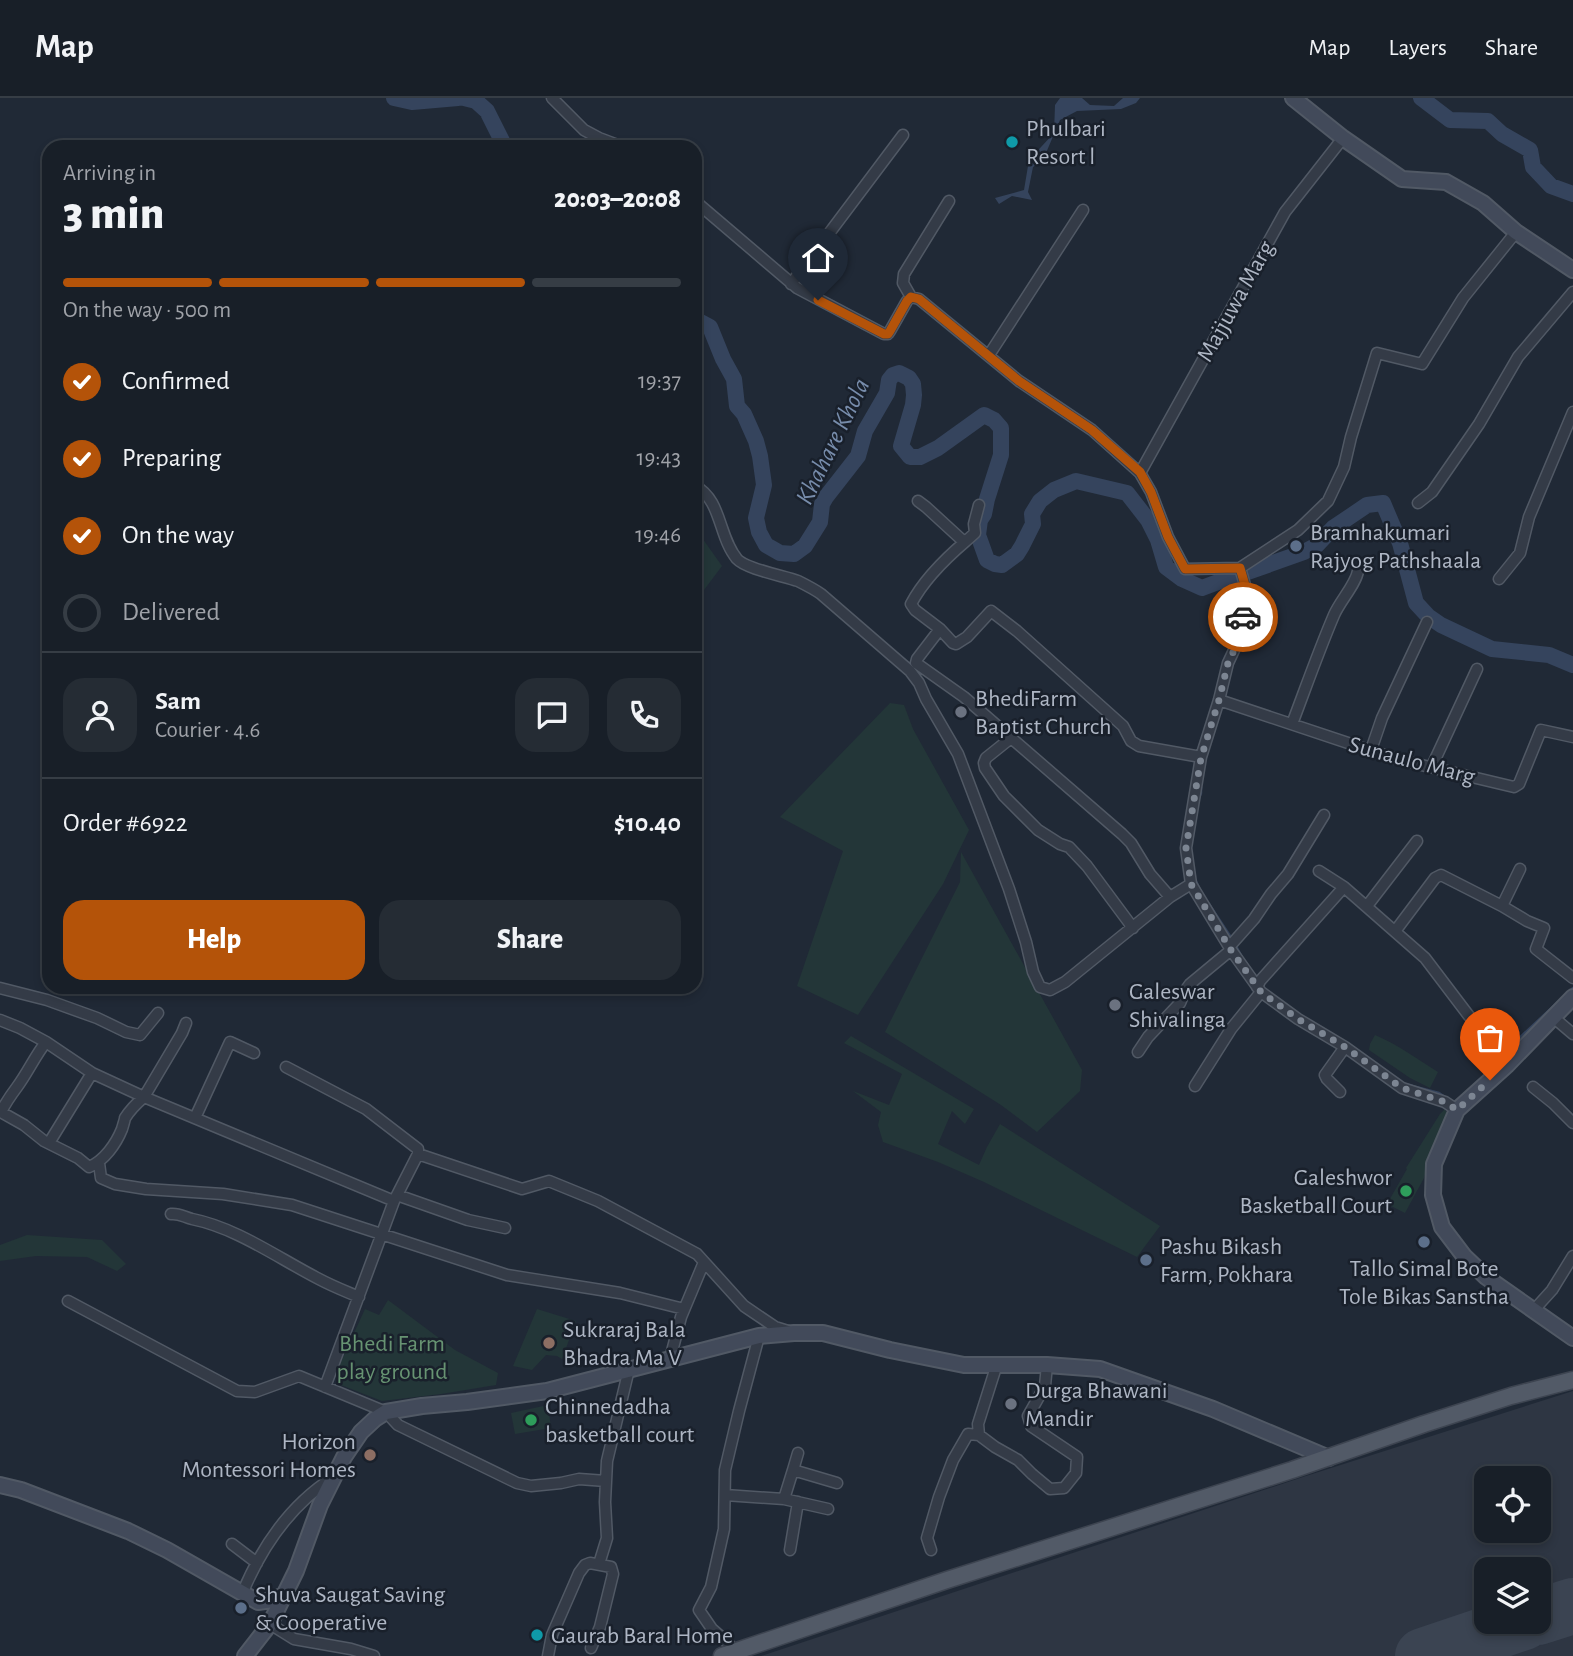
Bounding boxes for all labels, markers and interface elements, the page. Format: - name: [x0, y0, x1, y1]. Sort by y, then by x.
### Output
- text: Map: [35, 31, 94, 64]
- text: Map: [1308, 36, 1350, 60]
- text: Layers: [1388, 36, 1447, 60]
- text: Share: [1485, 36, 1538, 60]
- place label: Phulbari Resort l: [1026, 117, 1106, 169]
- marker: Phulbari Resort l: [1004, 134, 1020, 150]
- text: Arriving in: [63, 162, 156, 185]
- text: 20:03–20:08: [554, 186, 681, 212]
- text: 3 min: [63, 191, 164, 237]
- pin: [788, 228, 848, 300]
- street label: Majjuwa Marg: [1193, 237, 1279, 366]
- icon: home: [799, 239, 837, 277]
- text: On the way · 500 m: [63, 299, 231, 322]
- icon: check: [63, 363, 101, 401]
- text: Confirmed: [122, 368, 230, 394]
- text: 19:37: [638, 370, 681, 393]
- water label: Khahare Khola: [791, 374, 875, 509]
- icon: check: [63, 440, 101, 478]
- text: Preparing: [122, 445, 221, 471]
- text: 19:43: [636, 447, 681, 470]
- icon: check: [63, 517, 101, 555]
- place label: Bramhakumari Rajyog Pathshaala: [1310, 521, 1481, 573]
- text: On the way: [122, 522, 234, 548]
- text: 19:46: [635, 524, 681, 547]
- marker: Bramhakumari Rajyog Pathshaala: [1288, 538, 1304, 554]
- courier: [1208, 582, 1278, 652]
- icon: car: [1224, 598, 1262, 636]
- text: Delivered: [122, 599, 220, 625]
- button: person: [63, 678, 137, 752]
- button: chat: [515, 678, 589, 752]
- button: phone: [607, 678, 681, 752]
- place label: BhediFarm Baptist Church: [975, 687, 1112, 739]
- text: Sam: [155, 688, 201, 714]
- marker: BhediFarm Baptist Church: [953, 704, 969, 720]
- text: Courier · 4.6: [155, 719, 260, 742]
- street label: Sunaulo Marg: [1346, 733, 1478, 789]
- text: Order #6922: [63, 810, 188, 836]
- text: $10.40: [614, 810, 681, 836]
- button: Help: [63, 900, 365, 980]
- button: Share: [379, 900, 681, 980]
- place label: Galeswar Shivalinga: [1129, 980, 1226, 1032]
- marker: Galeswar Shivalinga: [1107, 997, 1123, 1013]
- pin: [1460, 1008, 1520, 1080]
- icon: bag: [1471, 1019, 1509, 1057]
- place label: Galeshwor Basketball Court: [1239, 1166, 1392, 1218]
- marker: Galeshwor Basketball Court: [1398, 1183, 1414, 1199]
- marker: Tallo Simal Bote Tole Bikas Sanstha: [1416, 1234, 1432, 1250]
- place label: Pashu Bikash Farm, Pokhara: [1160, 1235, 1293, 1287]
- marker: Pashu Bikash Farm, Pokhara: [1138, 1252, 1154, 1268]
- place label: Tallo Simal Bote Tole Bikas Sanstha: [1339, 1257, 1509, 1309]
- place label: Sukraraj Bala Bhadra Ma V: [563, 1318, 686, 1370]
- park label: Bhedi Farm play ground: [336, 1332, 448, 1384]
- marker: Sukraraj Bala Bhadra Ma V: [541, 1335, 557, 1351]
- place label: Durga Bhawani Mandir: [1025, 1379, 1168, 1431]
- place label: Chinnedadha basketball court: [545, 1395, 695, 1447]
- marker: Durga Bhawani Mandir: [1003, 1396, 1019, 1412]
- marker: Chinnedadha basketball court: [523, 1412, 539, 1428]
- place label: Horizon Montessori Homes: [182, 1430, 356, 1482]
- marker: Horizon Montessori Homes: [362, 1447, 378, 1463]
- map controls: [1474, 1466, 1551, 1634]
- button: locate: [1474, 1466, 1551, 1543]
- button: layers: [1474, 1557, 1551, 1634]
- place label: Shuva Saugat Saving & Cooperative: [255, 1583, 446, 1635]
- marker: Shuva Saugat Saving & Cooperative: [233, 1600, 249, 1616]
- place label: Gaurab Baral Home: [551, 1624, 733, 1648]
- marker: Gaurab Baral Home: [529, 1627, 545, 1643]

